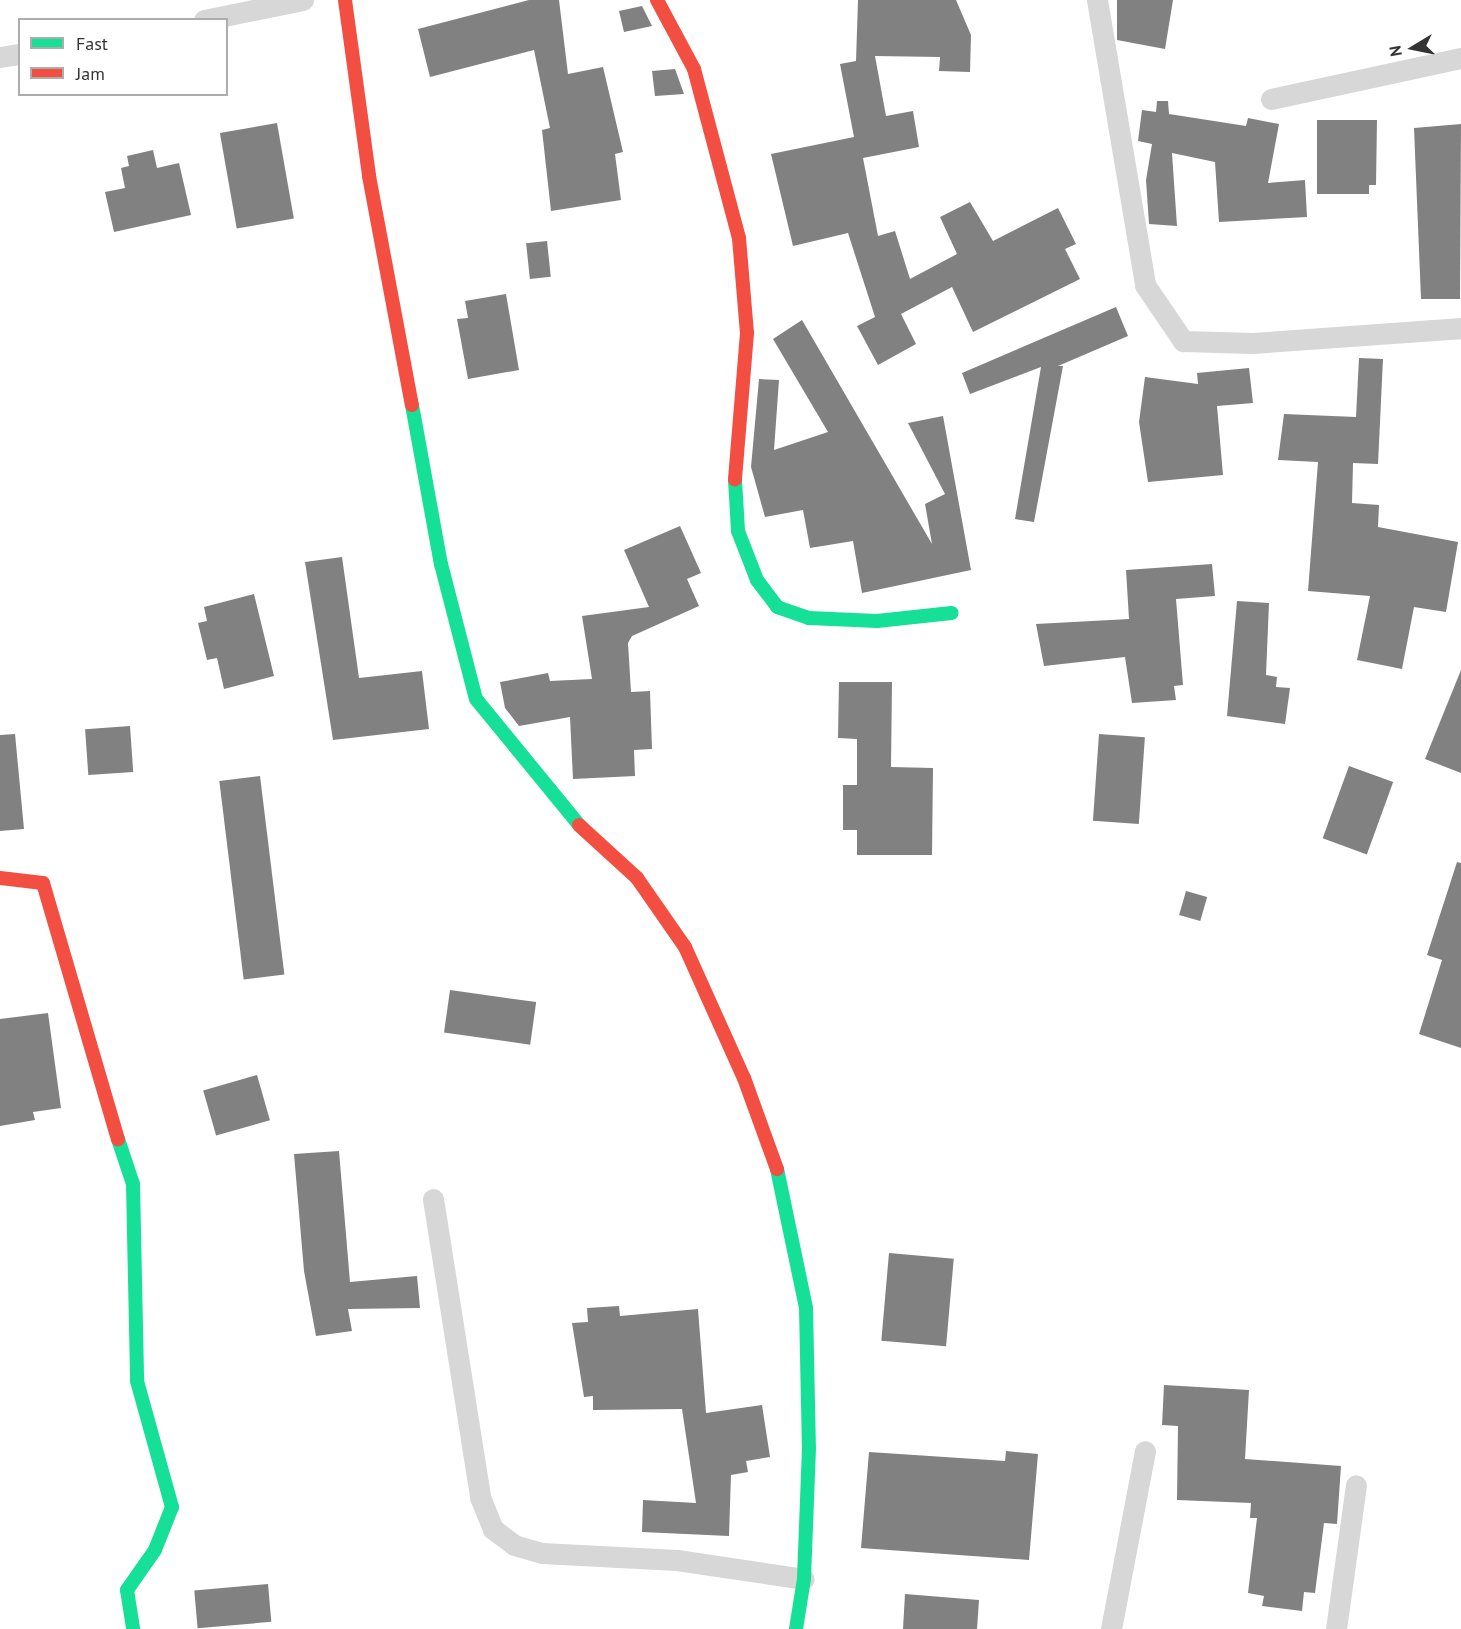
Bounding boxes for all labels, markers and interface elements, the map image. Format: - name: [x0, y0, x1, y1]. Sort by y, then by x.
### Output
- legend: [18, 18, 228, 96]
- north arrow: [1383, 18, 1443, 78]
- text: Fast: [76, 32, 108, 55]
- text: N: [1385, 44, 1406, 58]
- text: Jam: [76, 62, 105, 85]

